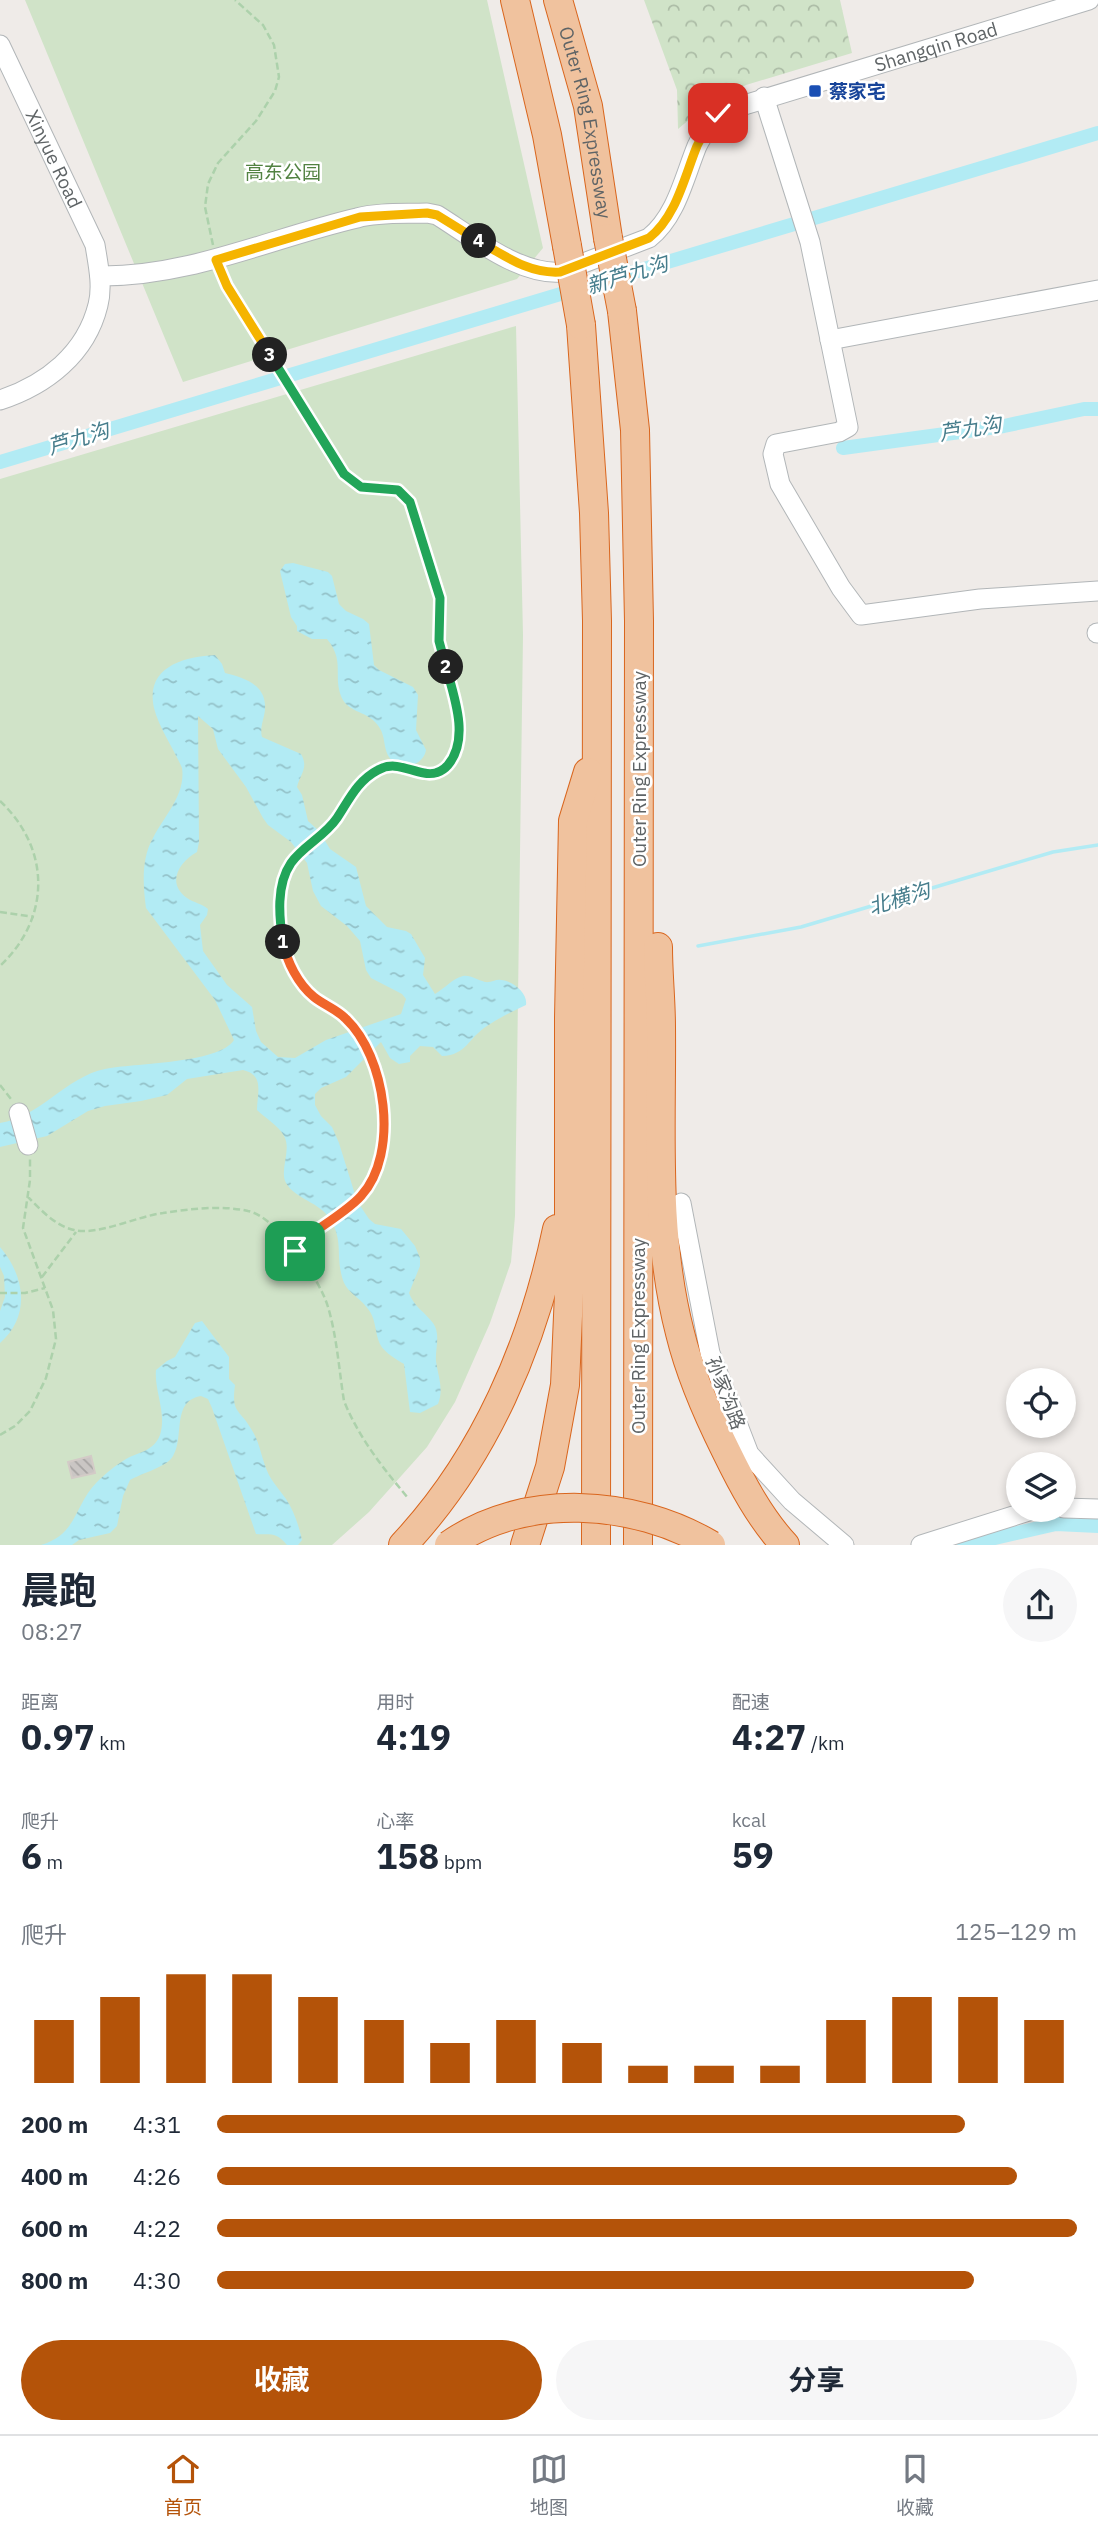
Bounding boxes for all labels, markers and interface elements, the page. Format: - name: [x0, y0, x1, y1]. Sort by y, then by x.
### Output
- street label: Shangqin Road: [871, 17, 1000, 77]
- street label: Outer Ring Expressway: [554, 24, 617, 221]
- place label: 蔡家宅: [829, 79, 886, 103]
- pin: [688, 83, 748, 143]
- marker: 蔡家宅: [807, 83, 823, 99]
- icon: check: [699, 94, 737, 132]
- street label: Xinyue Road: [20, 106, 88, 212]
- park label: 高东公园: [245, 160, 321, 184]
- pin: 4: [462, 224, 496, 258]
- text: 4: [473, 228, 484, 252]
- water label: 新芦九沟: [583, 248, 673, 300]
- pin: 3: [252, 338, 288, 372]
- text: 3: [264, 342, 275, 366]
- water label: 芦九沟: [937, 409, 1005, 447]
- water label: 芦九沟: [44, 415, 114, 461]
- pin: 2: [428, 650, 464, 684]
- text: 2: [440, 654, 451, 678]
- street label: Outer Ring Expressway: [627, 670, 651, 867]
- water label: 北横沟: [865, 875, 935, 921]
- pin: 1: [266, 925, 300, 960]
- text: 1: [277, 929, 288, 953]
- pin: [265, 1221, 325, 1281]
- icon: arrive: [276, 1232, 314, 1270]
- street label: Outer Ring Expressway: [626, 1237, 650, 1434]
- street label: 孙家沟路: [701, 1353, 751, 1433]
- map controls: [1006, 1368, 1076, 1522]
- button: locate: [1006, 1368, 1076, 1438]
- button: layers: [1006, 1452, 1076, 1522]
- text: 晨跑: [21, 1565, 97, 1614]
- button: share: [1003, 1568, 1077, 1642]
- text: 08:27: [21, 1616, 83, 1646]
- text: 距离: [21, 1690, 59, 1714]
- text: 用时: [376, 1690, 414, 1714]
- text: 配速: [732, 1690, 770, 1714]
- text: 0.97: [21, 1714, 95, 1760]
- text: 4:19: [376, 1714, 451, 1760]
- text: 4:27: [732, 1714, 806, 1760]
- text: km: [95, 1731, 126, 1755]
- text: /km: [806, 1731, 845, 1755]
- text: kcal: [732, 1808, 766, 1832]
- text: 爬升: [21, 1809, 59, 1833]
- text: 心率: [376, 1809, 414, 1833]
- text: 59: [732, 1832, 774, 1878]
- text: 6: [21, 1833, 42, 1879]
- text: 158: [376, 1833, 439, 1879]
- text: m: [42, 1850, 63, 1874]
- text: bpm: [439, 1850, 482, 1874]
- text: 125–129 m: [955, 1916, 1077, 1946]
- text: 爬升: [21, 1919, 67, 1949]
- text: 200 m: [21, 2109, 88, 2139]
- text: 4:31: [133, 2109, 181, 2139]
- text: 400 m: [21, 2161, 88, 2191]
- text: 4:26: [133, 2161, 181, 2191]
- text: 600 m: [21, 2213, 88, 2243]
- text: 4:22: [133, 2213, 181, 2243]
- text: 800 m: [21, 2265, 88, 2295]
- text: 4:30: [133, 2265, 181, 2295]
- button: 收藏: [21, 2340, 542, 2420]
- button: 分享: [556, 2340, 1077, 2420]
- tab: 首页: [164, 2450, 202, 2519]
- tab: 地图: [530, 2450, 568, 2519]
- tab: 收藏: [896, 2450, 934, 2519]

